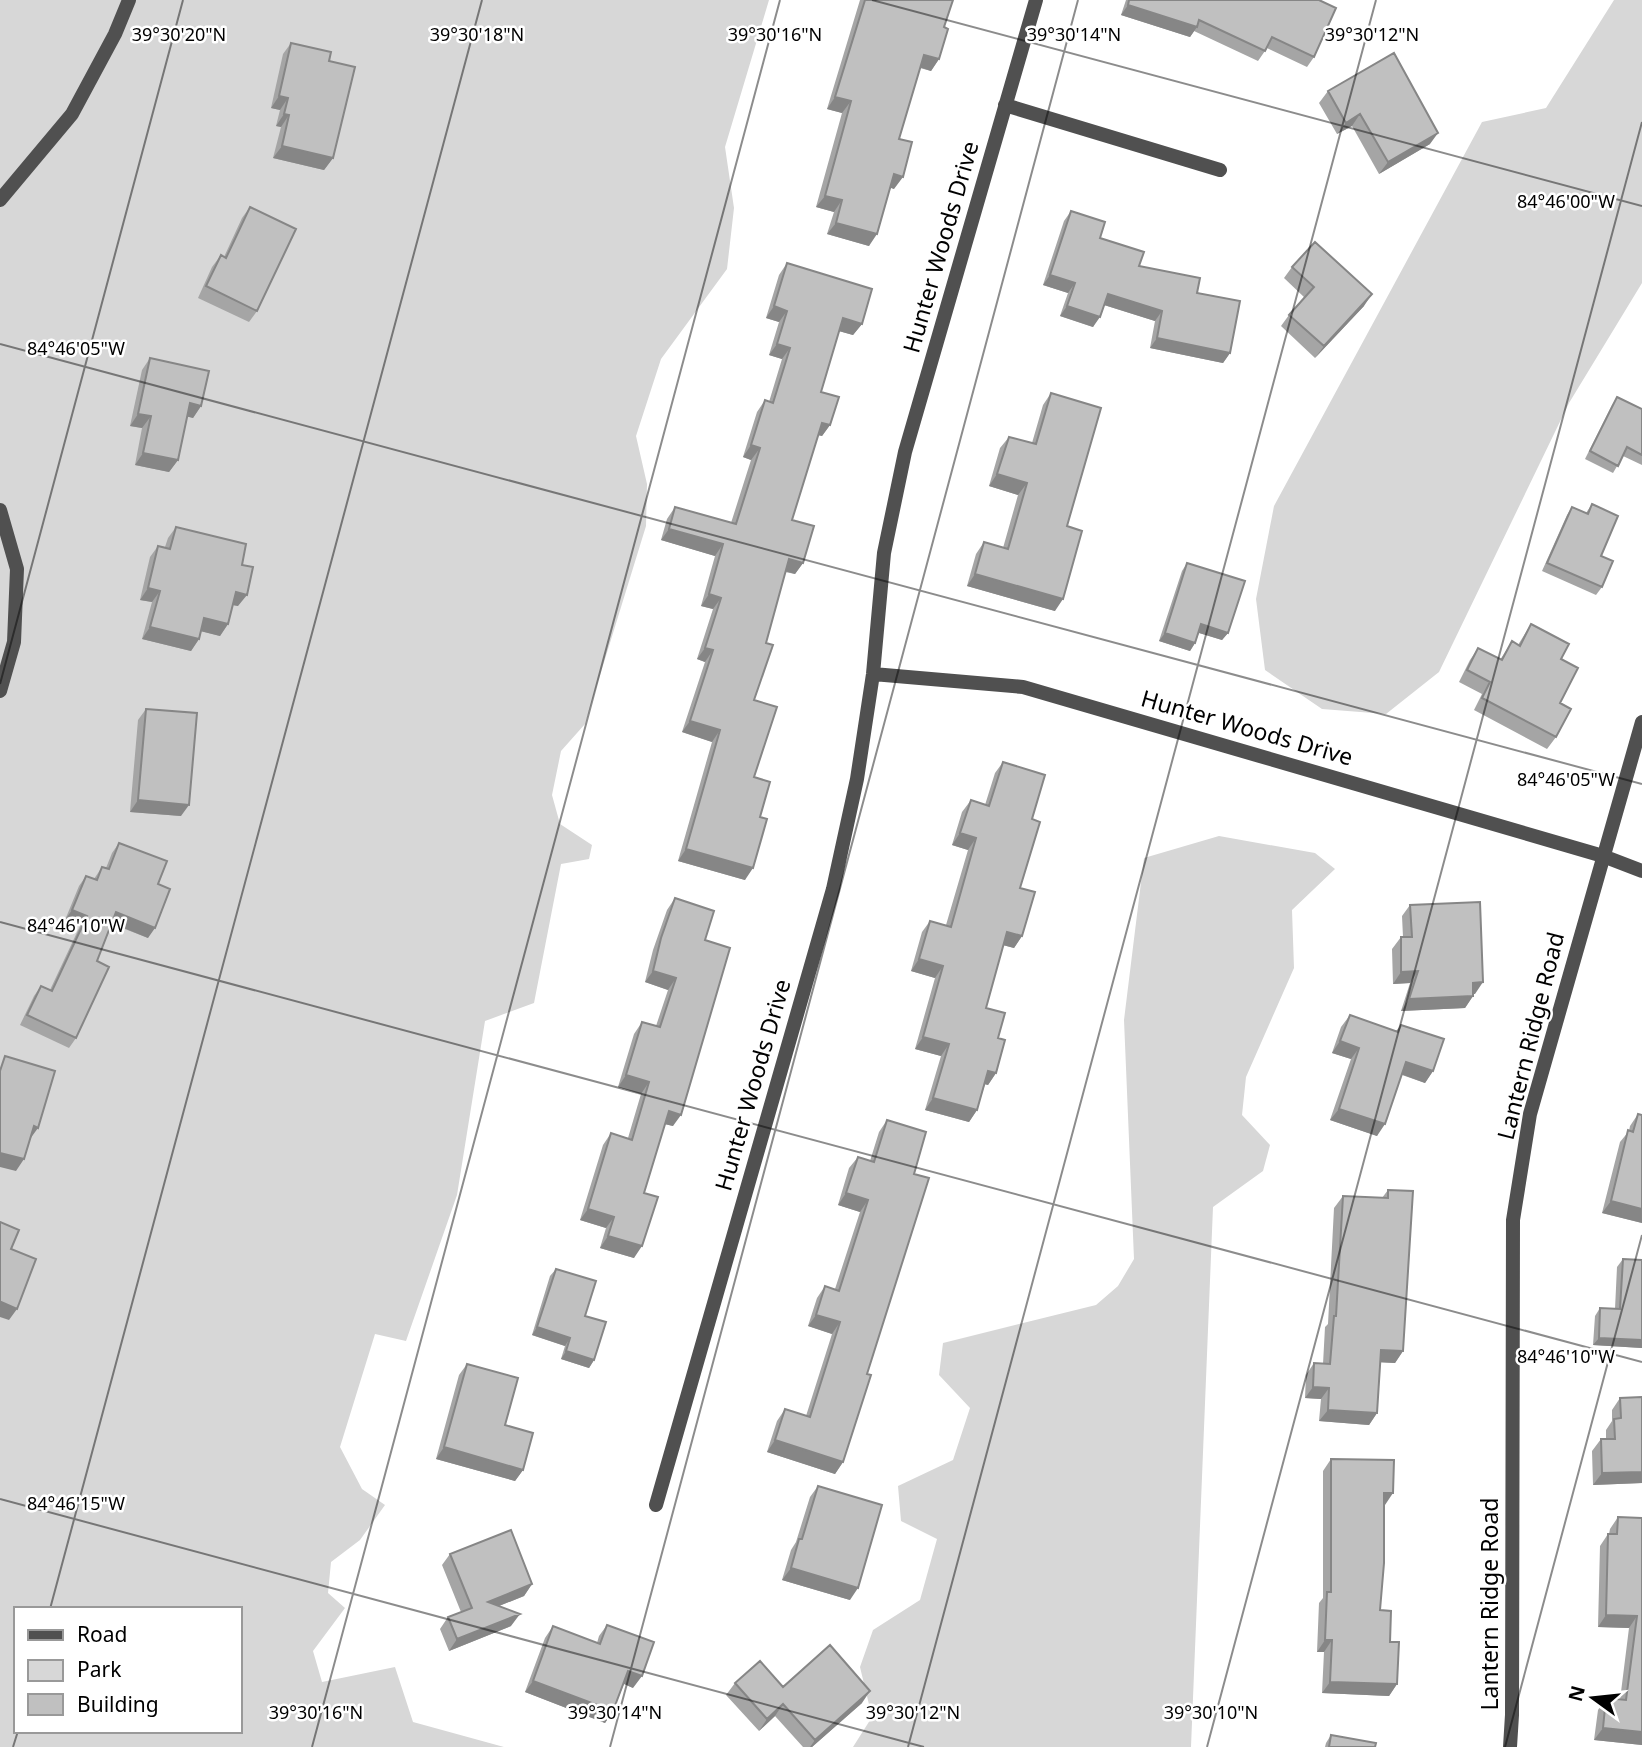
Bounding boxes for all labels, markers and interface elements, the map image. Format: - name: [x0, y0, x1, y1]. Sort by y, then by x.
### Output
- text: 39°30'20"N: [132, 22, 226, 46]
- text: 39°30'18"N: [430, 22, 524, 46]
- text: 39°30'16"N: [728, 22, 822, 46]
- text: 39°30'14"N: [1027, 22, 1121, 46]
- text: 39°30'12"N: [1325, 22, 1419, 46]
- street label: Hunter Woods Drive: [894, 137, 986, 356]
- text: 84°46'00"W: [1517, 189, 1615, 213]
- text: 84°46'05"W: [27, 336, 125, 360]
- street label: Hunter Woods Drive: [1138, 681, 1357, 773]
- text: 84°46'05"W: [1517, 767, 1615, 791]
- text: 84°46'10"W: [27, 913, 125, 937]
- street label: Lantern Ridge Road: [1489, 929, 1571, 1143]
- street label: Hunter Woods Drive: [706, 975, 798, 1194]
- text: 84°46'10"W: [1517, 1344, 1615, 1368]
- text: 84°46'15"W: [27, 1491, 125, 1515]
- street label: Lantern Ridge Road: [1473, 1498, 1505, 1710]
- legend: [14, 1607, 242, 1733]
- text: Road: [77, 1620, 127, 1648]
- text: Park: [77, 1655, 122, 1683]
- north arrow: [1558, 1663, 1628, 1733]
- text: N: [1562, 1683, 1591, 1704]
- text: Building: [77, 1690, 159, 1718]
- text: 39°30'16"N: [269, 1700, 363, 1724]
- text: 39°30'14"N: [568, 1700, 662, 1724]
- text: 39°30'12"N: [866, 1700, 960, 1724]
- text: 39°30'10"N: [1164, 1700, 1258, 1724]

